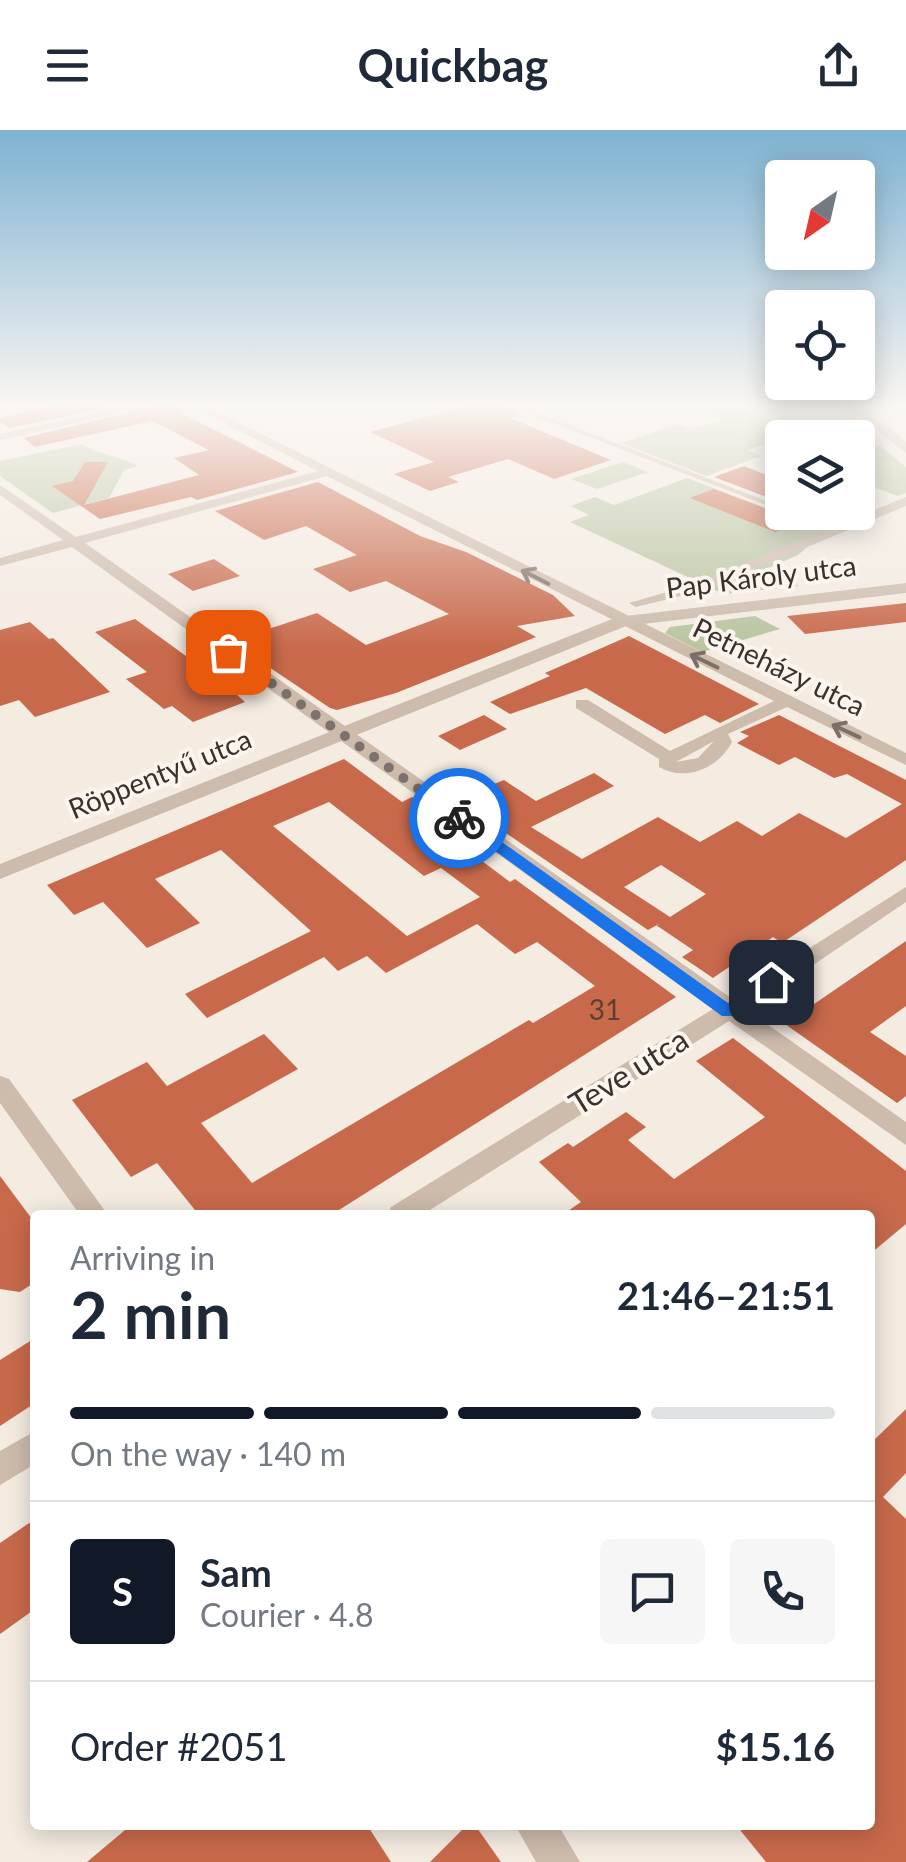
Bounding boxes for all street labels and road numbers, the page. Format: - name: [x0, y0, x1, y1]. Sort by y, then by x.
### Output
- street label: Pap Károly utca: [664, 547, 858, 605]
- street label: Petneházy utca: [688, 610, 871, 722]
- street label: Röppentyű utca: [63, 721, 256, 825]
- street label: Teve utca: [561, 1019, 695, 1123]

